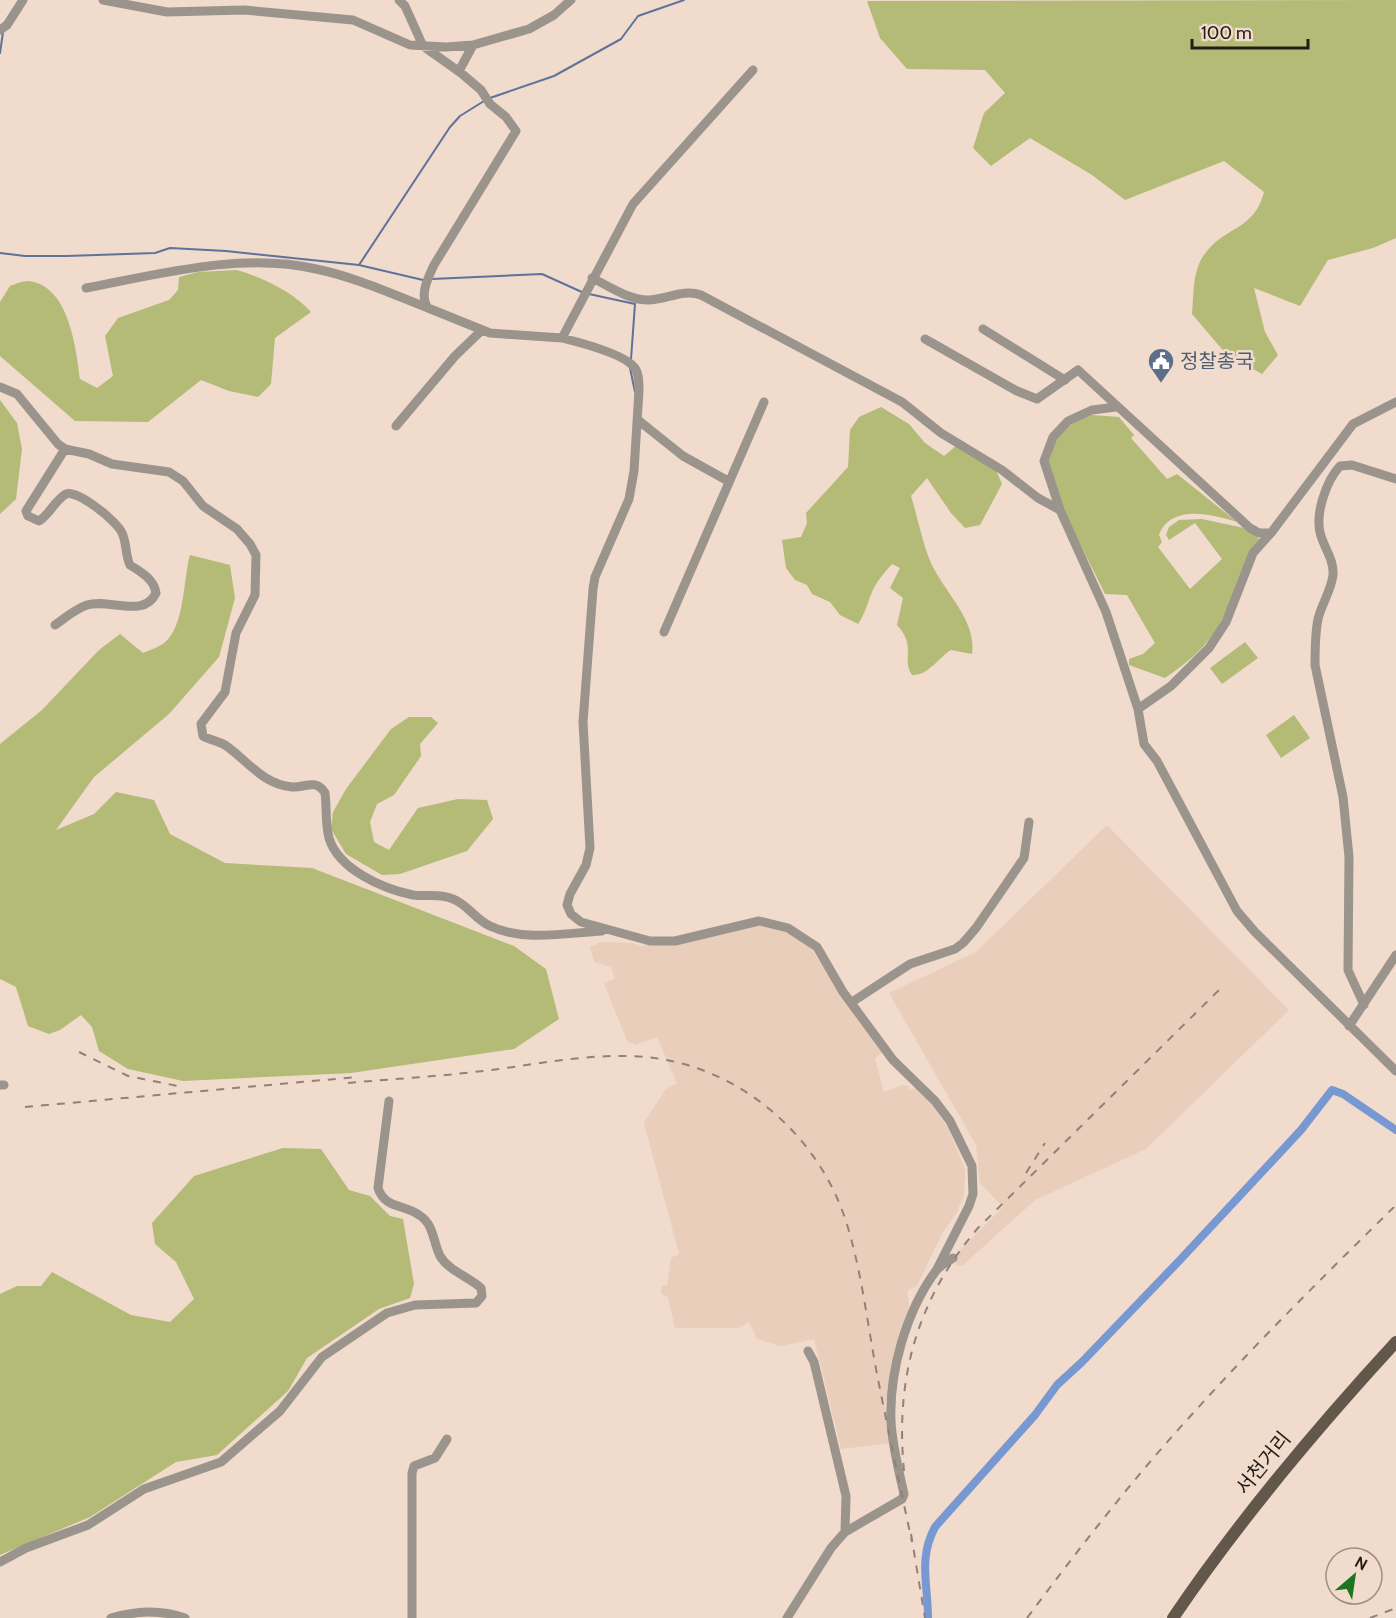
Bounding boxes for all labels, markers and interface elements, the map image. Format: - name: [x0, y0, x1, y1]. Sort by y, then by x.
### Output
- scale bar: [1192, 12, 1308, 50]
- text: 100 m: [1201, 22, 1252, 44]
- public building icon: 정찰총국: [1146, 346, 1176, 384]
- place label: 정찰총국: [1180, 349, 1254, 373]
- street label: 서천거리: [1231, 1427, 1295, 1499]
- north arrow: [1324, 1546, 1384, 1606]
- text: N: [1351, 1552, 1371, 1574]

